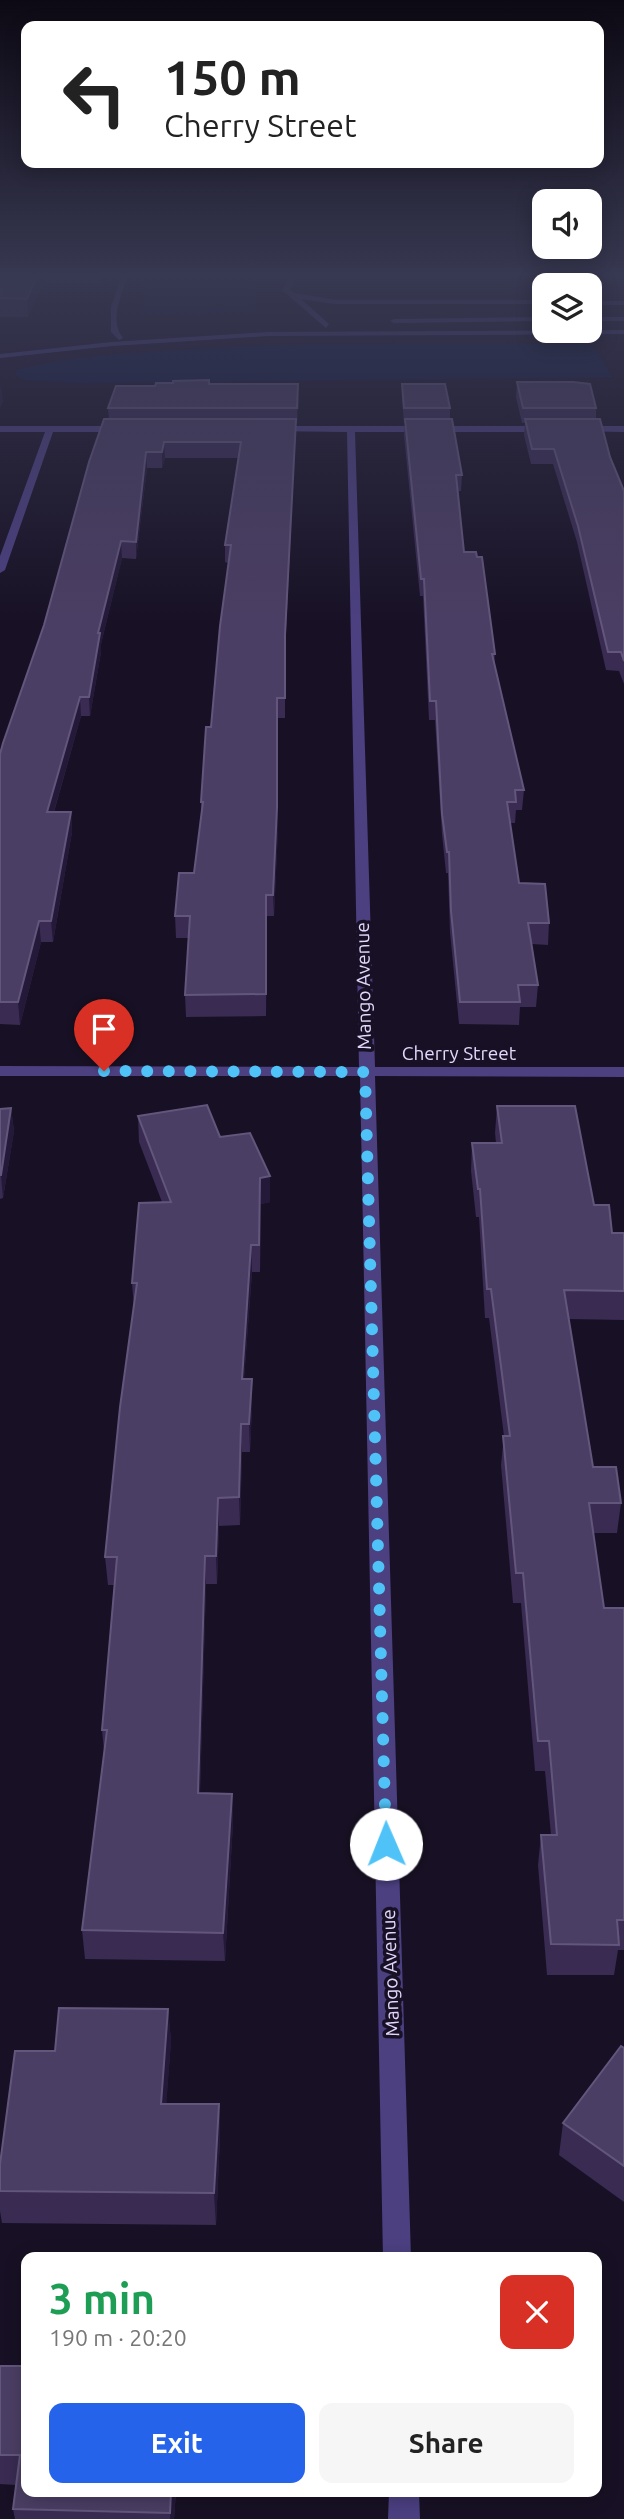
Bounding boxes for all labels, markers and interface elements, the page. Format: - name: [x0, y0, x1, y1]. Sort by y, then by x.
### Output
- icon: left: [49, 49, 140, 140]
- text: 150 m: [164, 49, 301, 104]
- text: Cherry Street: [164, 107, 357, 143]
- map controls: [532, 189, 602, 343]
- button: sound: [532, 189, 602, 259]
- button: layers: [532, 273, 602, 343]
- street label: Mango Avenue: [351, 922, 375, 1050]
- pin: [74, 999, 134, 1071]
- icon: arrive: [85, 1010, 123, 1048]
- street label: Cherry Street: [402, 1042, 517, 1064]
- position arrow: [349, 1807, 423, 1881]
- street label: Mango Avenue: [377, 1909, 403, 2037]
- text: 3 min: [49, 2275, 155, 2322]
- button: close: [500, 2275, 574, 2349]
- text: 190 m · 20:20: [49, 2325, 187, 2350]
- button: Exit: [49, 2403, 305, 2483]
- button: Share: [319, 2403, 574, 2483]

